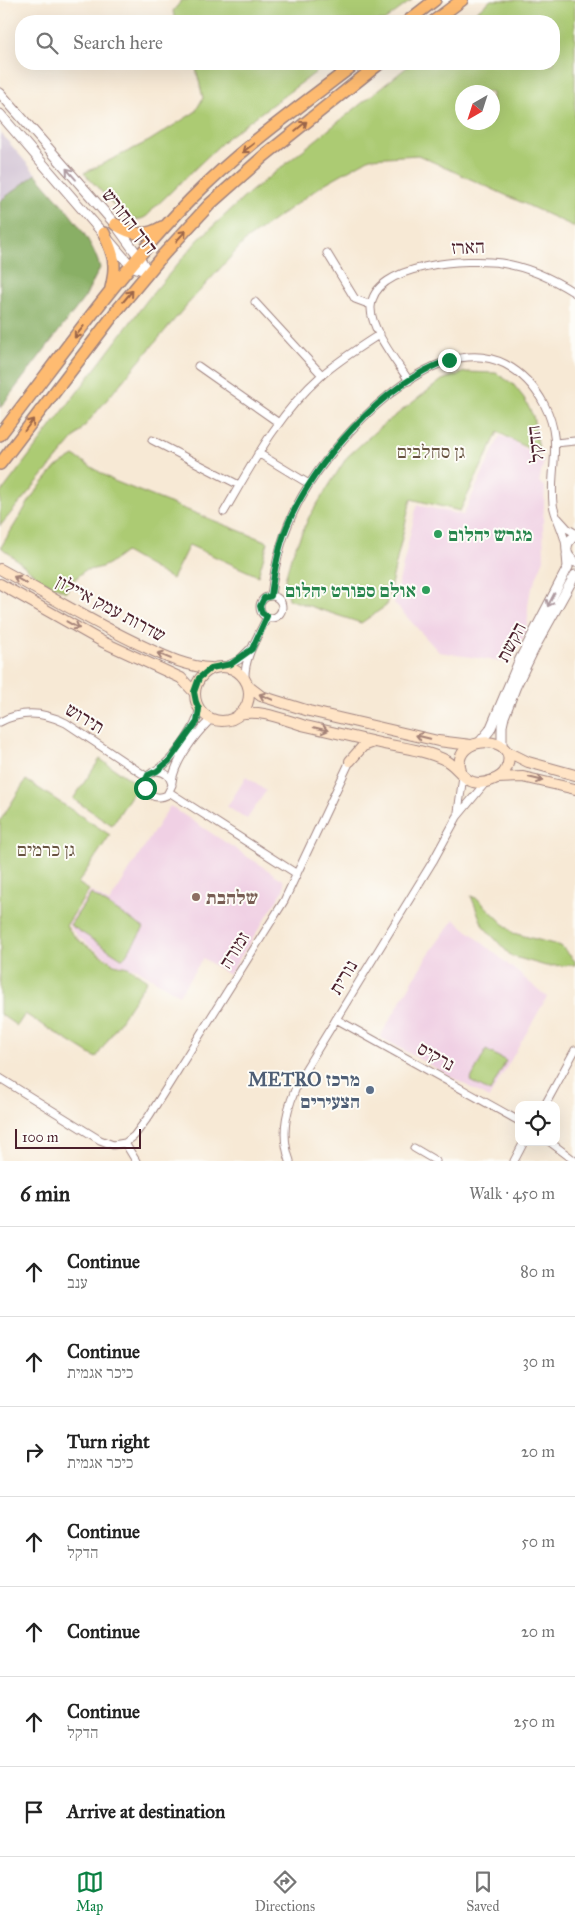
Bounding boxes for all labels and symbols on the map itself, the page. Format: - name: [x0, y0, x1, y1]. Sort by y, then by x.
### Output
- north arrow: [455, 85, 500, 130]
- one-way arrow: [294, 121, 307, 132]
- one-way arrow: [242, 143, 255, 154]
- one-way arrow: [66, 168, 77, 181]
- street label: דרך החורש: [97, 184, 163, 258]
- one-way arrow: [175, 229, 187, 242]
- street label: הארז: [451, 235, 485, 259]
- one-way arrow: [123, 289, 134, 302]
- one-way arrow: [74, 325, 85, 338]
- route end: [438, 349, 461, 372]
- one-way arrow: [24, 419, 35, 432]
- street label: הדקל: [521, 424, 549, 464]
- park label: גן סחלבים: [397, 440, 465, 463]
- place label: מגרש יהלום: [448, 523, 533, 546]
- marker: מגרש יהלום: [432, 528, 444, 540]
- street label: שדרות עמק איילון: [52, 569, 170, 647]
- one-way arrow: [13, 575, 28, 585]
- place label: אולם ספורט יהלום: [285, 579, 416, 602]
- marker: אולם ספורט יהלום: [420, 584, 432, 596]
- one-way arrow: [546, 592, 556, 607]
- street label: הקשת: [491, 618, 531, 666]
- one-way arrow: [65, 621, 80, 630]
- one-way arrow: [157, 650, 172, 660]
- one-way arrow: [259, 692, 274, 702]
- street label: תירוש: [61, 697, 109, 739]
- one-way arrow: [312, 725, 328, 734]
- one-way arrow: [416, 732, 432, 741]
- one-way arrow: [527, 775, 543, 785]
- route start: [134, 777, 157, 800]
- park label: גן כרמים: [17, 838, 75, 861]
- place label: שלהבת: [206, 886, 258, 909]
- marker: שלהבת: [190, 891, 202, 903]
- street label: זמורה: [214, 927, 254, 973]
- street label: נורית: [324, 955, 362, 999]
- street label: נרקיס: [413, 1036, 459, 1076]
- place label: METRO מרכז הצעירים: [248, 1068, 360, 1113]
- marker: METRO מרכז הצעירים: [364, 1084, 376, 1096]
- scale bar: [15, 1126, 141, 1149]

